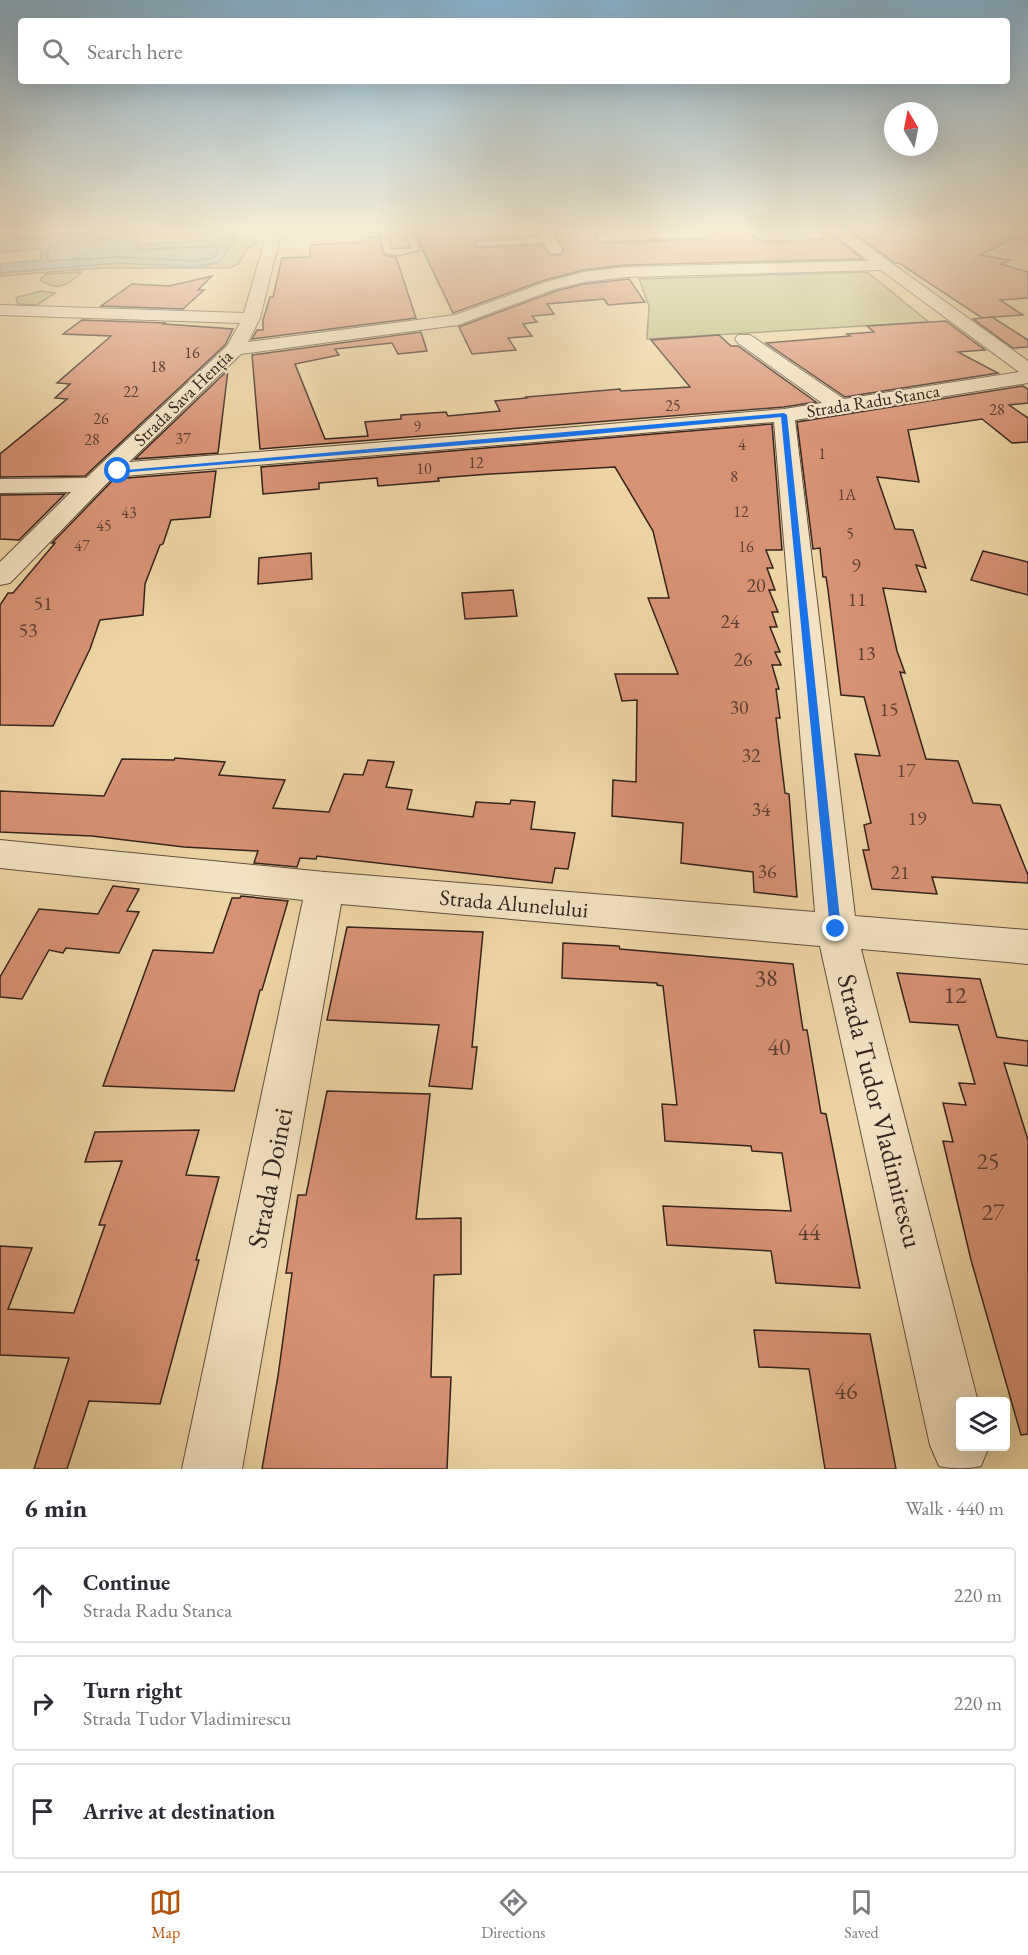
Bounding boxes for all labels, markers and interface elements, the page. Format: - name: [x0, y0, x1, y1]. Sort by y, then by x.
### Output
- search box: [18, 18, 1010, 84]
- icon: search: [39, 35, 72, 68]
- text: Search here: [87, 37, 182, 66]
- north arrow: [884, 102, 938, 156]
- house number: 16: [184, 342, 200, 363]
- street label: Strada Sava Henția: [128, 344, 238, 451]
- house number: 18: [150, 356, 166, 377]
- street label: Strada Radu Stanca: [805, 379, 942, 422]
- house number: 22: [123, 381, 139, 402]
- house number: 25: [665, 395, 681, 416]
- house number: 28: [989, 399, 1005, 420]
- house number: 26: [93, 408, 109, 429]
- house number: 9: [413, 416, 421, 437]
- house number: 37: [175, 428, 191, 449]
- house number: 28: [84, 429, 100, 450]
- house number: 4: [738, 434, 746, 455]
- house number: 1: [818, 443, 826, 464]
- house number: 12: [468, 452, 484, 473]
- route start: [104, 457, 130, 483]
- house number: 10: [416, 458, 432, 479]
- house number: 8: [730, 466, 738, 487]
- house number: 1A: [838, 484, 857, 505]
- house number: 12: [733, 501, 749, 522]
- house number: 43: [121, 502, 137, 523]
- house number: 45: [96, 515, 112, 536]
- house number: 5: [846, 523, 854, 544]
- house number: 47: [74, 535, 90, 556]
- house number: 16: [738, 536, 754, 557]
- house number: 9: [851, 552, 861, 578]
- house number: 20: [746, 572, 766, 598]
- house number: 11: [847, 586, 867, 612]
- house number: 51: [33, 590, 53, 616]
- house number: 24: [720, 608, 740, 634]
- house number: 53: [18, 617, 38, 643]
- house number: 13: [856, 640, 876, 666]
- house number: 26: [733, 646, 753, 672]
- house number: 30: [729, 694, 749, 720]
- house number: 15: [879, 696, 899, 722]
- house number: 32: [741, 742, 761, 768]
- house number: 17: [896, 757, 916, 783]
- house number: 34: [751, 796, 771, 822]
- house number: 19: [907, 805, 927, 831]
- house number: 36: [757, 858, 777, 884]
- house number: 21: [890, 859, 910, 885]
- street label: Strada Alunelului: [438, 883, 589, 924]
- route end: [822, 915, 848, 941]
- house number: 38: [754, 962, 778, 993]
- street label: Strada Tudor Vladimirescu: [829, 970, 931, 1252]
- house number: 12: [943, 979, 967, 1010]
- house number: 40: [767, 1031, 791, 1062]
- street label: Strada Doinei: [239, 1104, 300, 1251]
- house number: 25: [976, 1145, 1000, 1176]
- house number: 27: [981, 1196, 1005, 1227]
- house number: 44: [797, 1216, 821, 1247]
- house number: 46: [834, 1375, 858, 1406]
- map controls: [956, 1397, 1010, 1451]
- button: layers: [956, 1397, 1010, 1451]
- text: 6 min: [24, 1491, 87, 1525]
- text: Walk · 440 m: [905, 1495, 1004, 1521]
- text: Continue: [83, 1568, 170, 1597]
- icon: ahead: [26, 1579, 59, 1612]
- text: 220 m: [954, 1582, 1002, 1608]
- text: Strada Radu Stanca: [83, 1597, 232, 1623]
- text: Turn right: [83, 1676, 182, 1705]
- icon: right: [26, 1687, 59, 1720]
- text: 220 m: [954, 1690, 1002, 1716]
- text: Strada Tudor Vladimirescu: [83, 1705, 291, 1731]
- icon: arrive: [26, 1795, 59, 1828]
- text: Arrive at destination: [83, 1797, 275, 1826]
- tab: Map: [149, 1886, 182, 1943]
- tab: Directions: [481, 1886, 546, 1943]
- tab: Saved: [844, 1886, 879, 1943]

